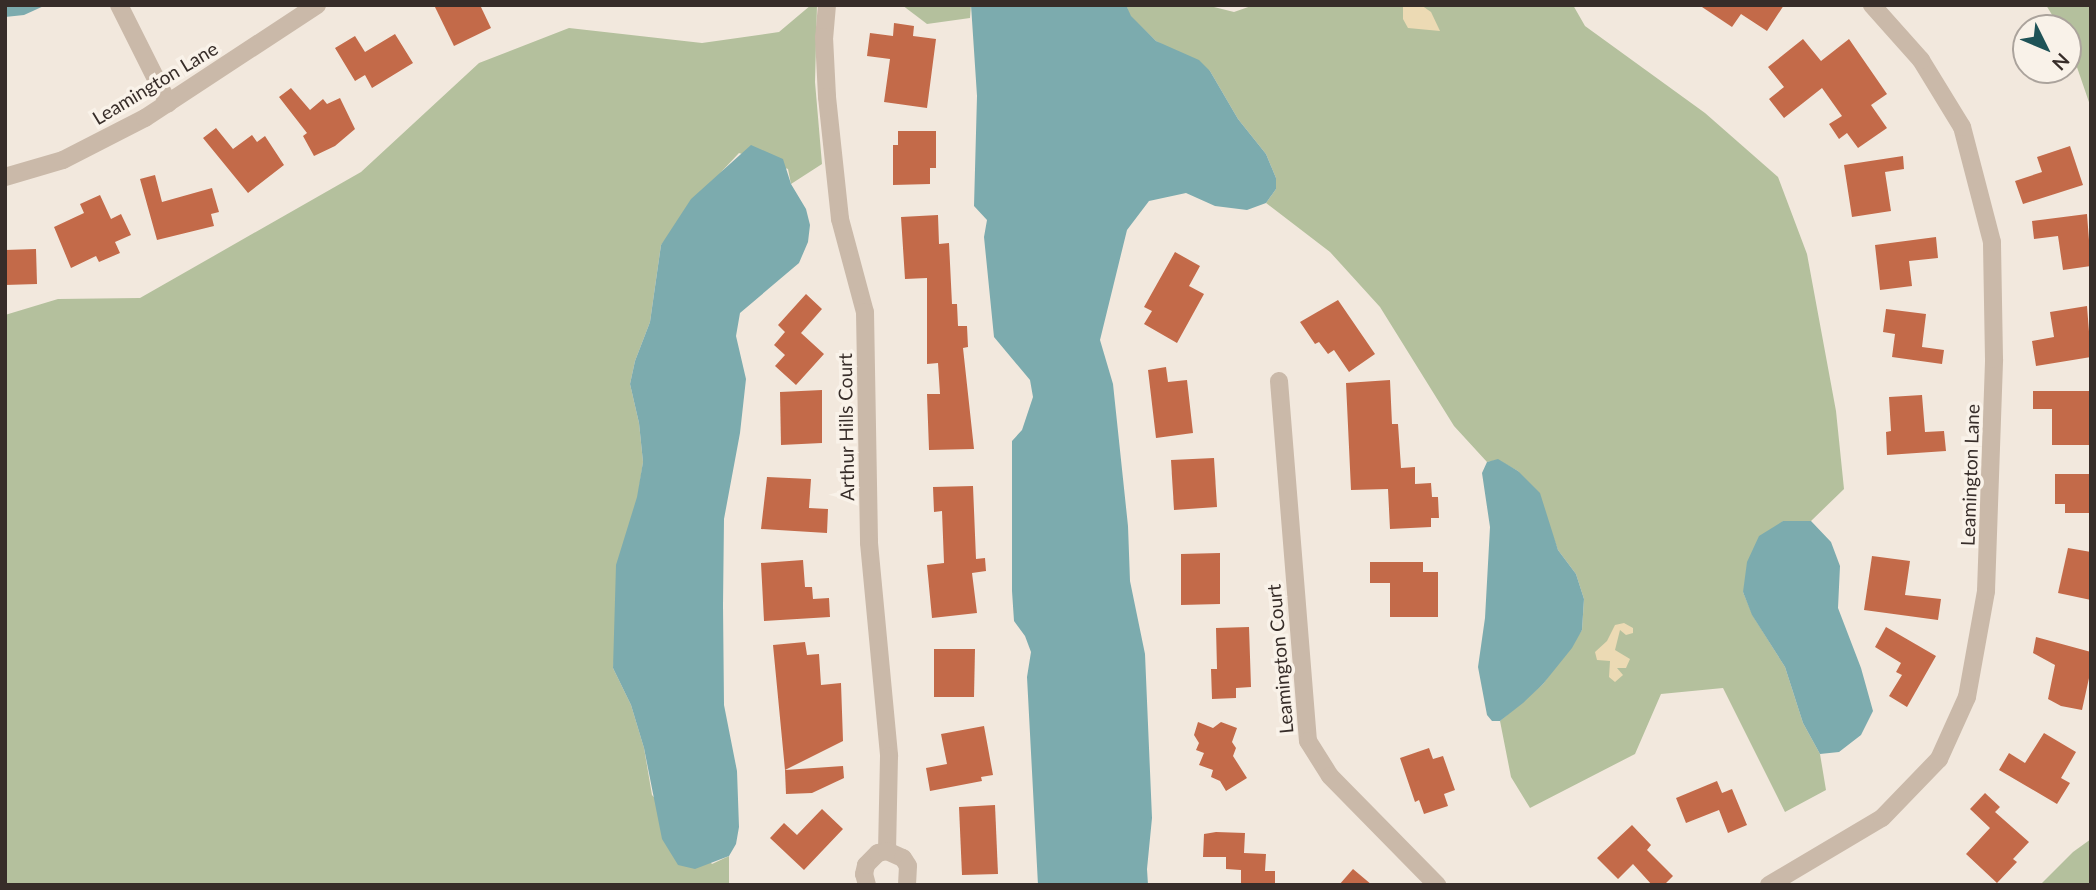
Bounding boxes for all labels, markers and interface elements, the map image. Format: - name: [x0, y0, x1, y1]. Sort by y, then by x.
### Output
- north arrow: [2012, 14, 2082, 84]
- street label: Leamington Lane: [88, 37, 222, 129]
- text: N: [2048, 49, 2075, 75]
- street label: Arthur Hills Court: [833, 353, 859, 501]
- street label: Leamington Lane: [1956, 404, 1984, 546]
- street label: Leamington Court: [1262, 583, 1298, 735]

